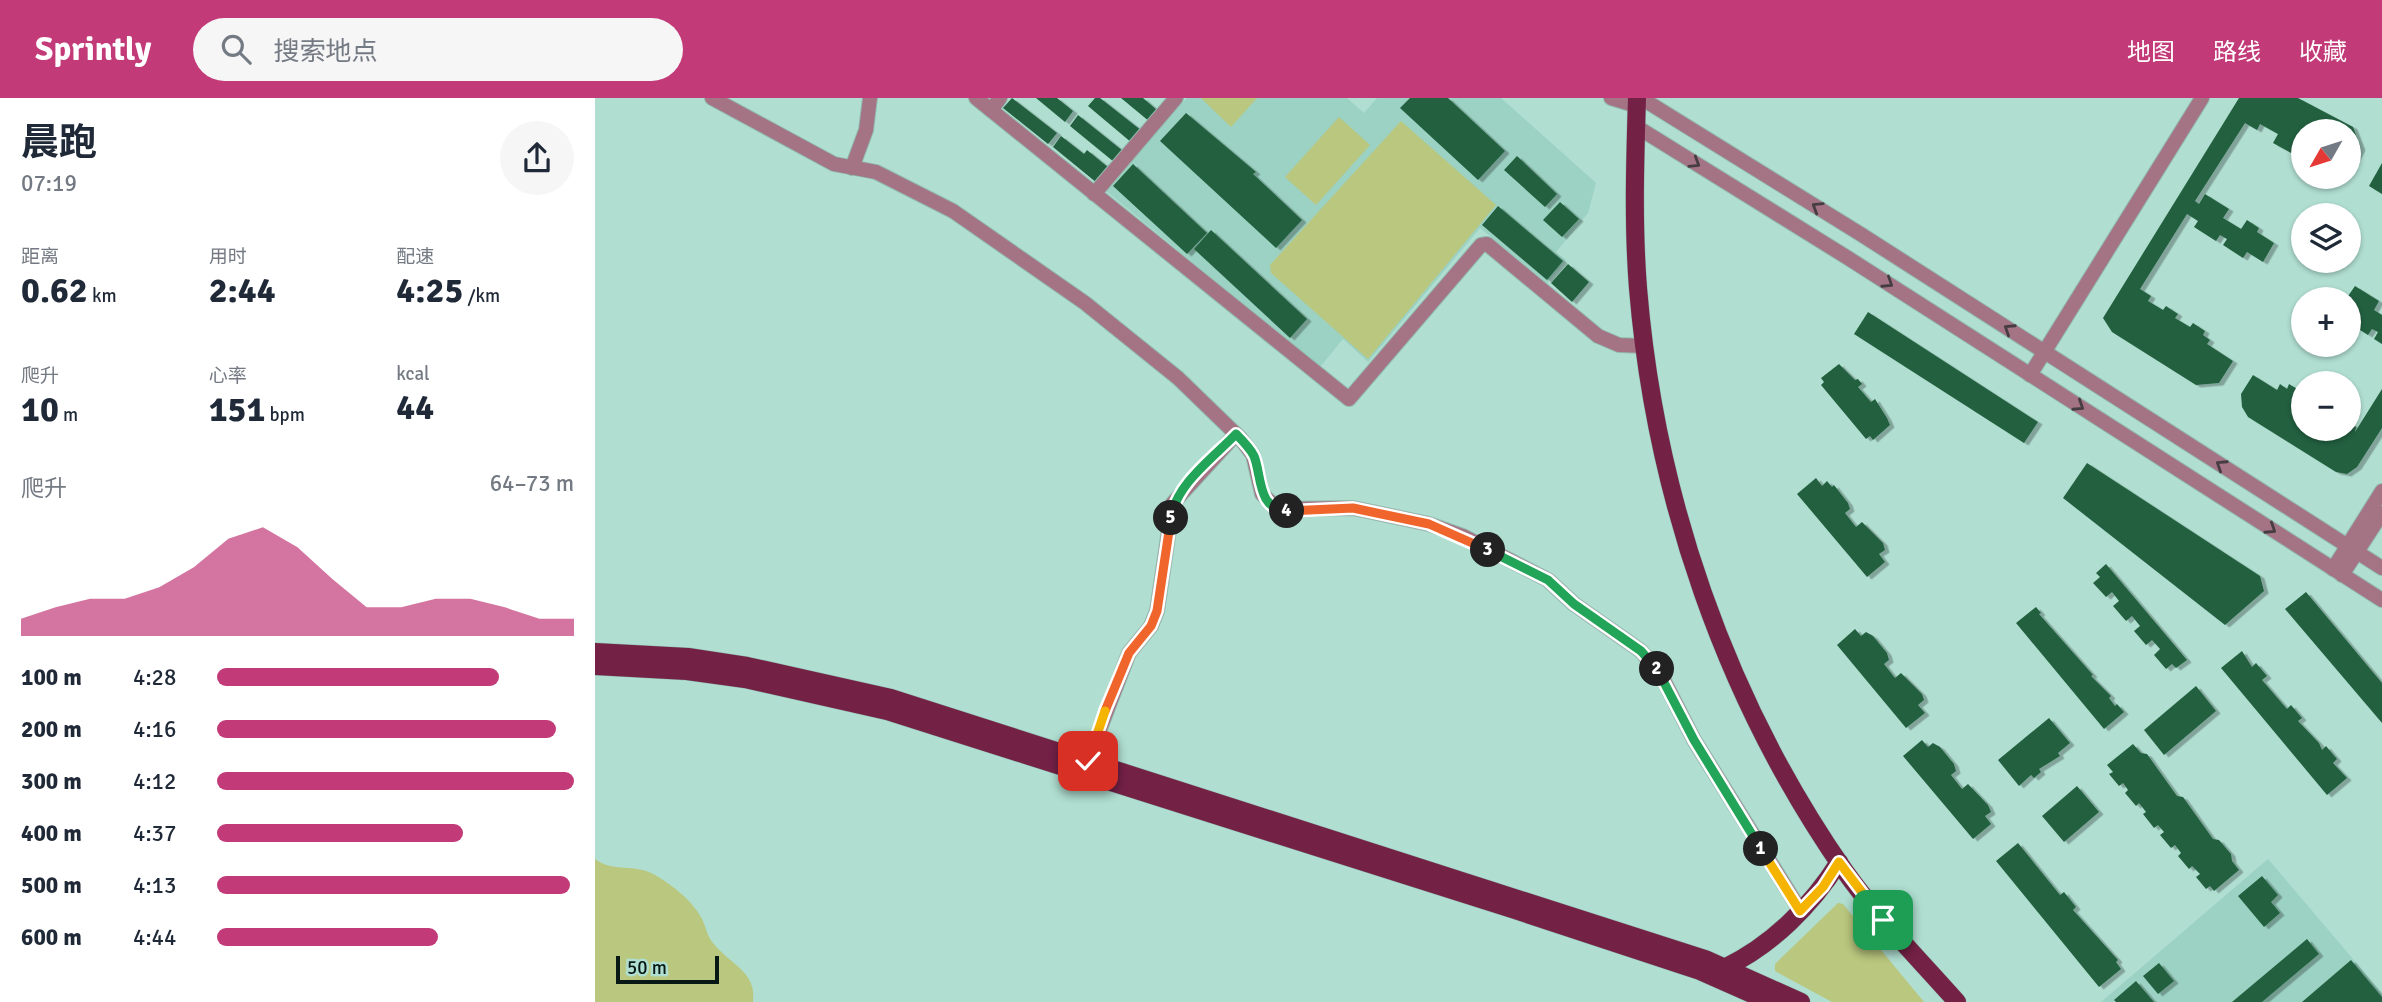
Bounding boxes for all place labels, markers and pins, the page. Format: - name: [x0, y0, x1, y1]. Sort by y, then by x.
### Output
- pin: 4: [1269, 494, 1305, 528]
- pin: 5: [1153, 500, 1189, 536]
- pin: 3: [1471, 532, 1505, 568]
- pin: 2: [1639, 652, 1675, 686]
- pin: [1058, 731, 1118, 791]
- pin: 1: [1743, 832, 1779, 866]
- pin: [1853, 890, 1913, 950]

